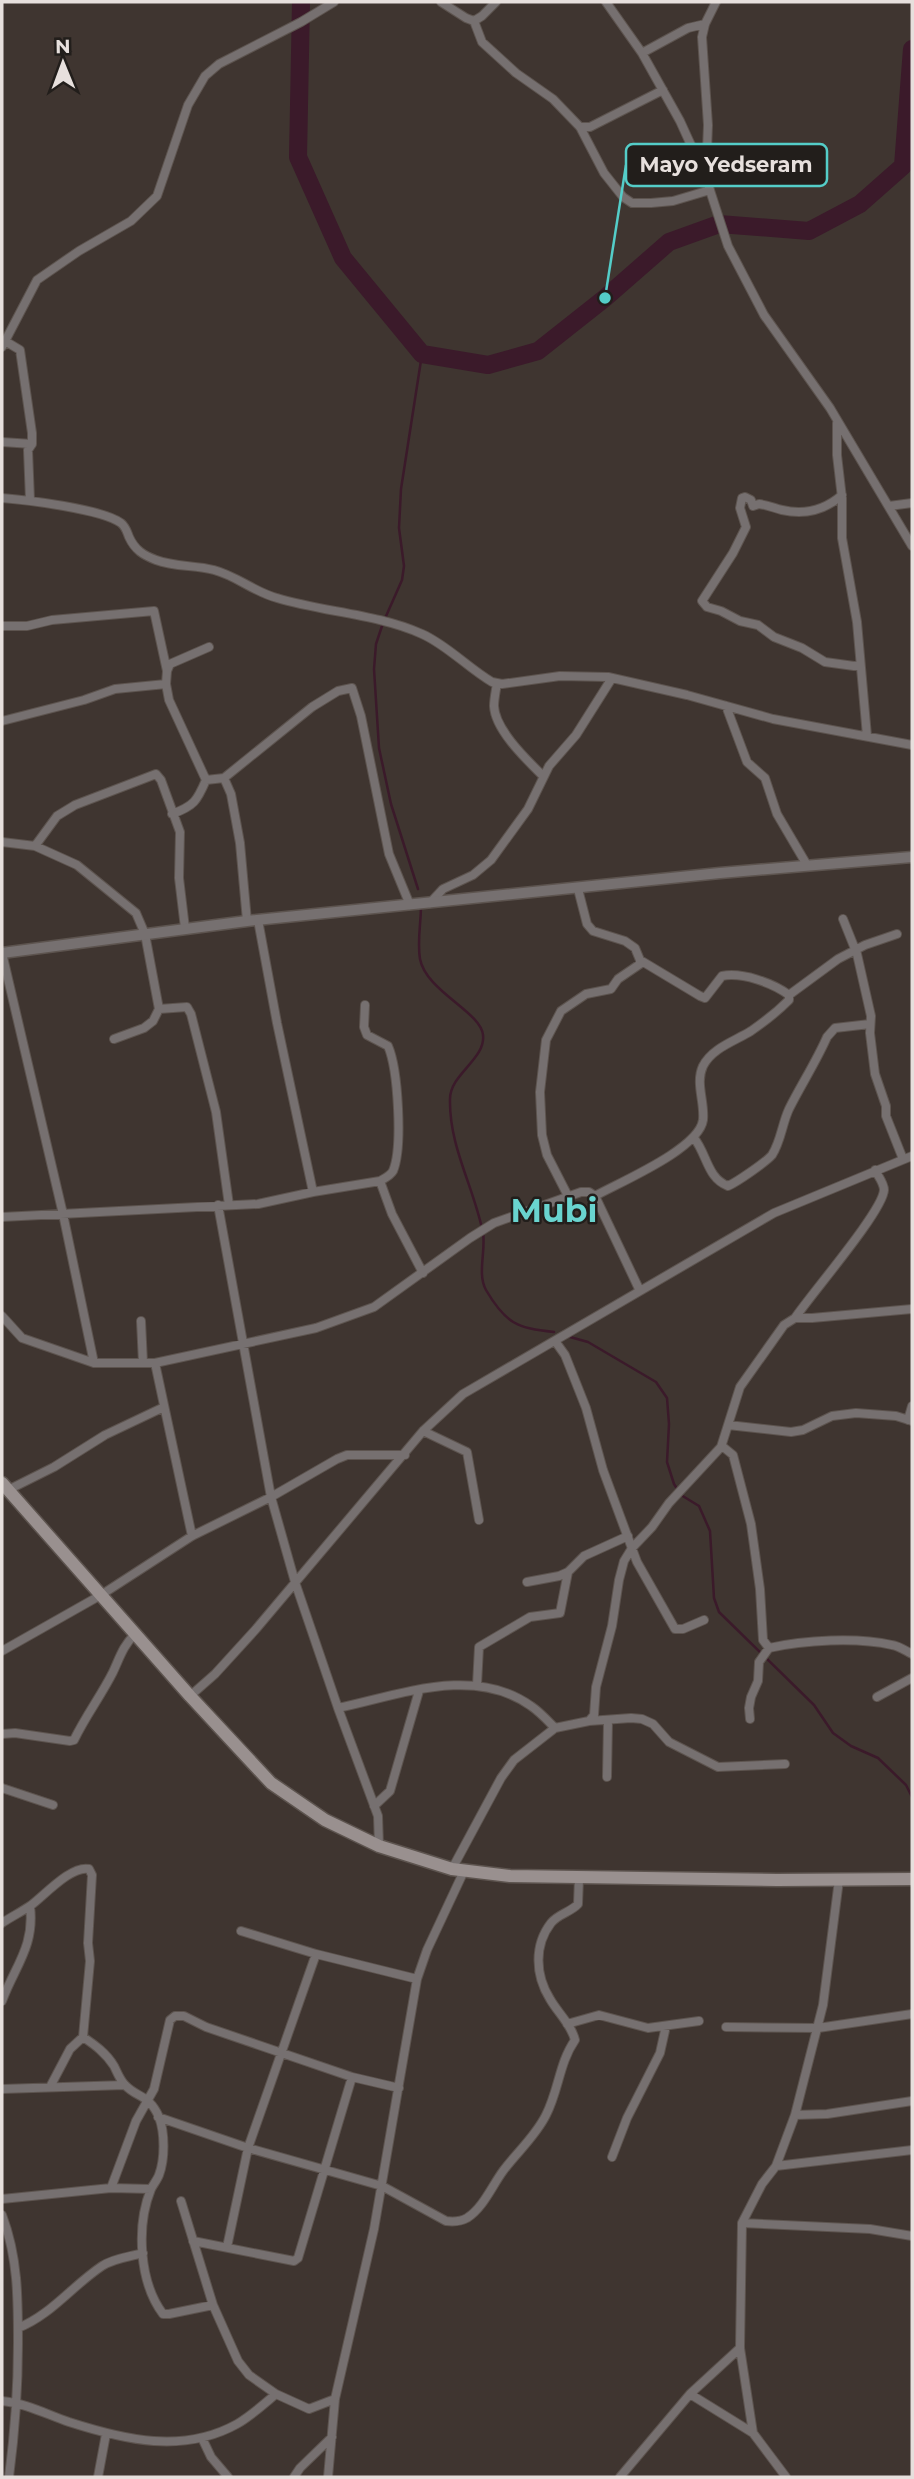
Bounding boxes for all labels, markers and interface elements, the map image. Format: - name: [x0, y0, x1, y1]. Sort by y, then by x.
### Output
- north arrow: [28, 28, 98, 98]
- text: N: [55, 35, 71, 58]
- callout: Mayo Yedseram: [626, 144, 827, 186]
- text: Mayo Yedseram: [639, 152, 813, 177]
- district label: Mubi: [511, 1190, 597, 1230]

